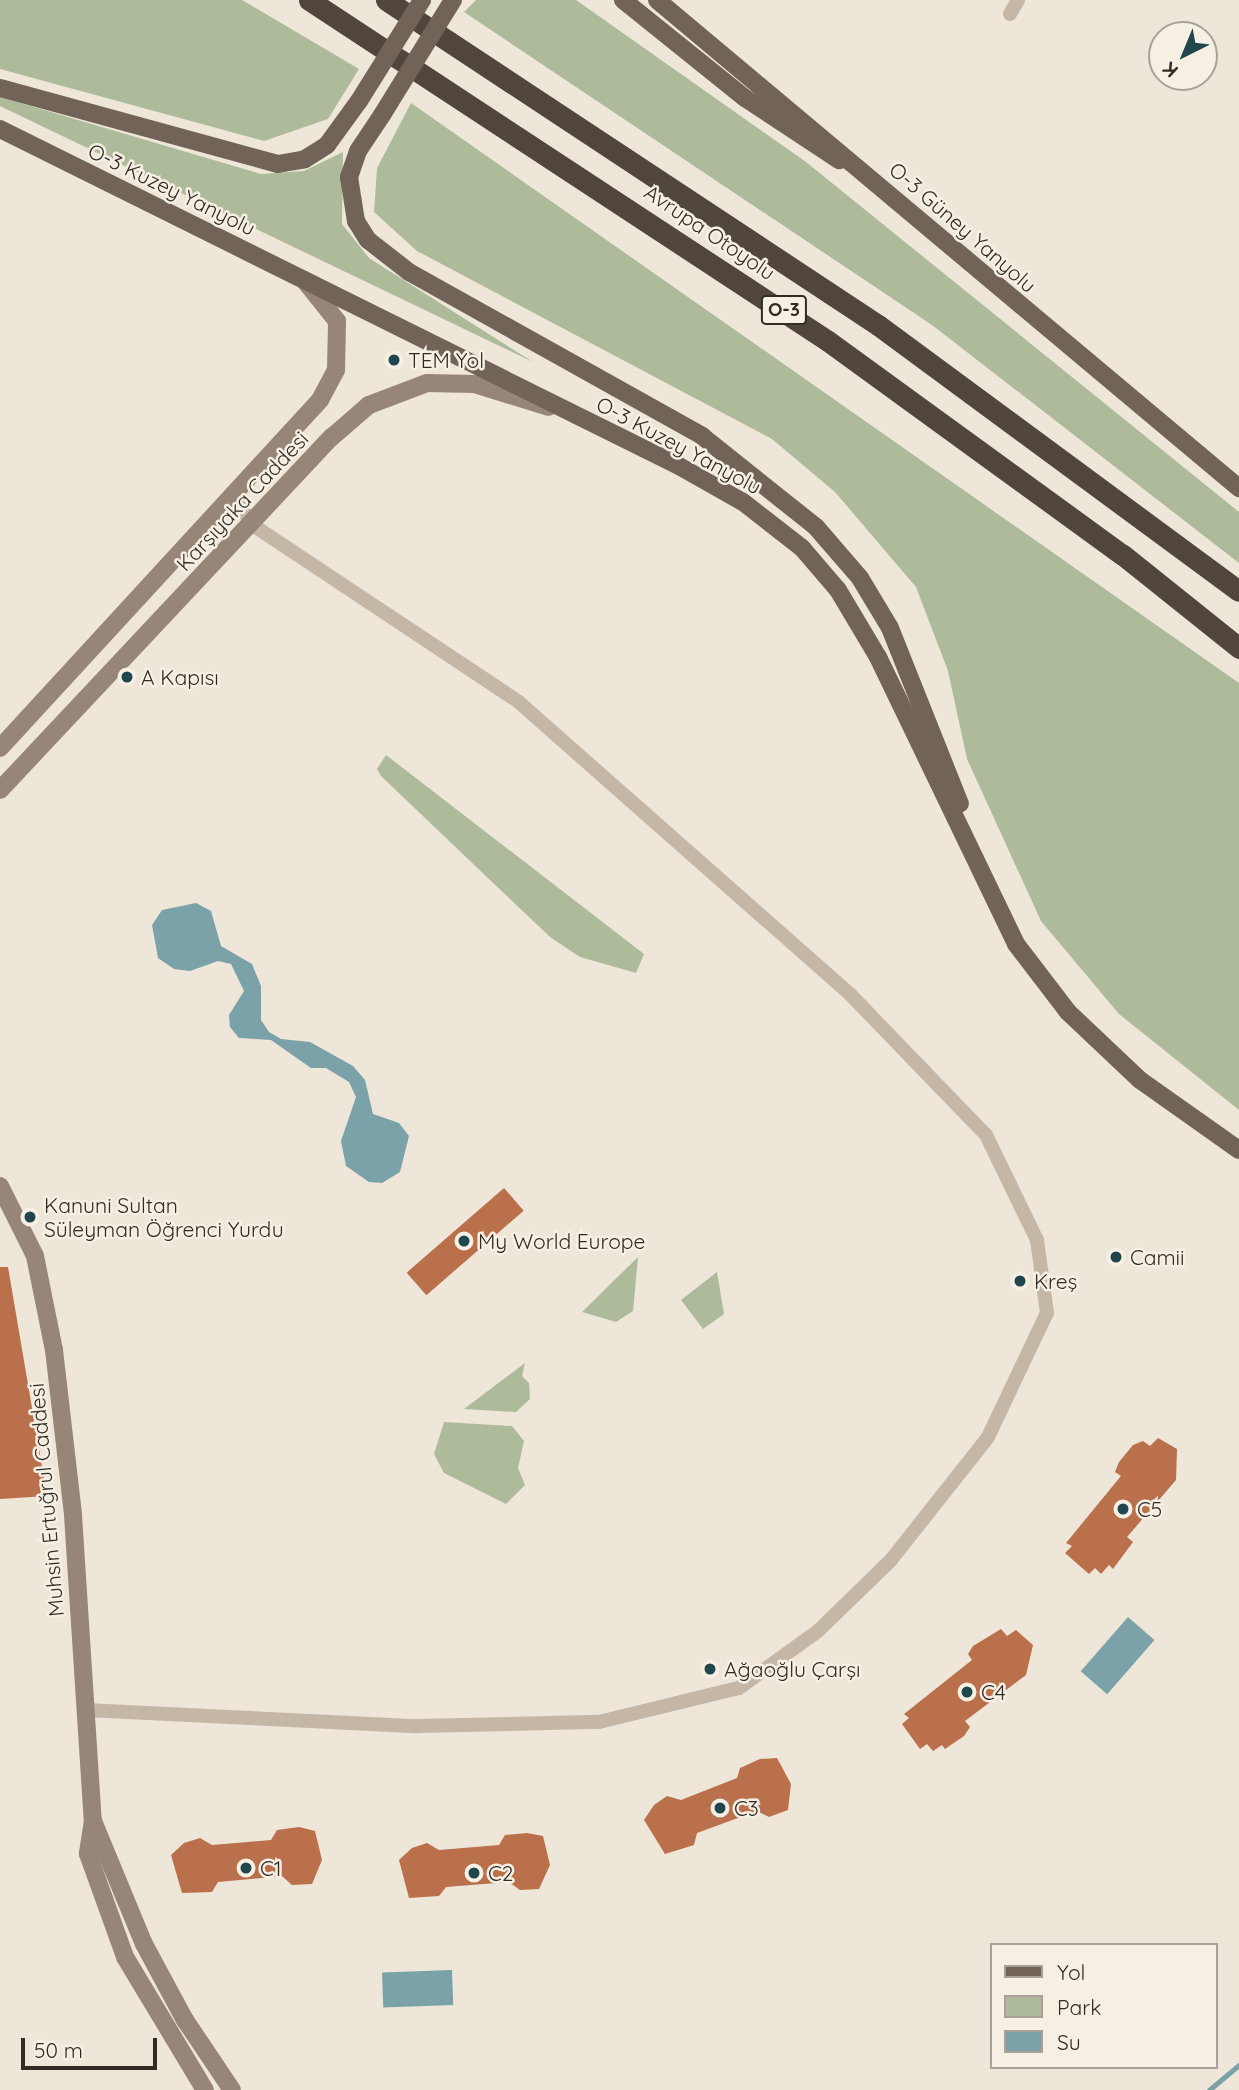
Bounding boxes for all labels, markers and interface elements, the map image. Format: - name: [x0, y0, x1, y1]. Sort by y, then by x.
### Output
- north arrow: [1148, 21, 1218, 91]
- text: K: [1157, 57, 1183, 83]
- street label: O-3 Kuzey Yanyolu: [84, 138, 260, 240]
- street label: O-3 Güney Yanyolu: [884, 156, 1042, 298]
- street label: Avrupa Otoyolu: [640, 179, 780, 285]
- road number: O-3: [760, 294, 808, 326]
- place label: TEM Yol: [408, 347, 484, 373]
- marker: TEM Yol: [386, 352, 402, 368]
- street label: O-3 Kuzey Yanyolu: [592, 391, 766, 499]
- street label: Karşıyaka Caddesi: [171, 426, 313, 576]
- place label: A Kapısı: [141, 664, 219, 690]
- marker: A Kapısı: [119, 669, 135, 685]
- place label: Kanuni Sultan Süleyman Öğrenci Yurdu: [44, 1192, 284, 1242]
- marker: Kanuni Sultan Süleyman Öğrenci Yurdu: [22, 1209, 38, 1225]
- place label: My World Europe: [478, 1228, 645, 1254]
- marker: My World Europe: [456, 1233, 472, 1249]
- place label: Camii: [1130, 1244, 1185, 1270]
- marker: Camii: [1108, 1249, 1124, 1265]
- place label: Kreş: [1034, 1268, 1077, 1294]
- marker: Kreş: [1012, 1273, 1028, 1289]
- street label: Muhsin Ertuğrul Caddesi: [23, 1382, 69, 1618]
- place label: C5: [1137, 1496, 1162, 1522]
- marker: C5: [1115, 1501, 1131, 1517]
- place label: Ağaoğlu Çarşı: [724, 1656, 860, 1682]
- marker: Ağaoğlu Çarşı: [702, 1661, 718, 1677]
- place label: C4: [981, 1679, 1006, 1705]
- marker: C4: [959, 1684, 975, 1700]
- place label: C3: [734, 1795, 759, 1821]
- marker: C3: [712, 1800, 728, 1816]
- place label: C1: [260, 1855, 281, 1881]
- marker: C1: [238, 1860, 254, 1876]
- place label: C2: [488, 1860, 513, 1886]
- marker: C2: [466, 1865, 482, 1881]
- legend: [990, 1943, 1218, 2069]
- text: Yol: [1057, 1959, 1085, 1985]
- text: Park: [1057, 1994, 1101, 2020]
- scale bar: [24, 2024, 161, 2068]
- text: Su: [1057, 2029, 1081, 2055]
- text: 50 m: [34, 2037, 83, 2063]

